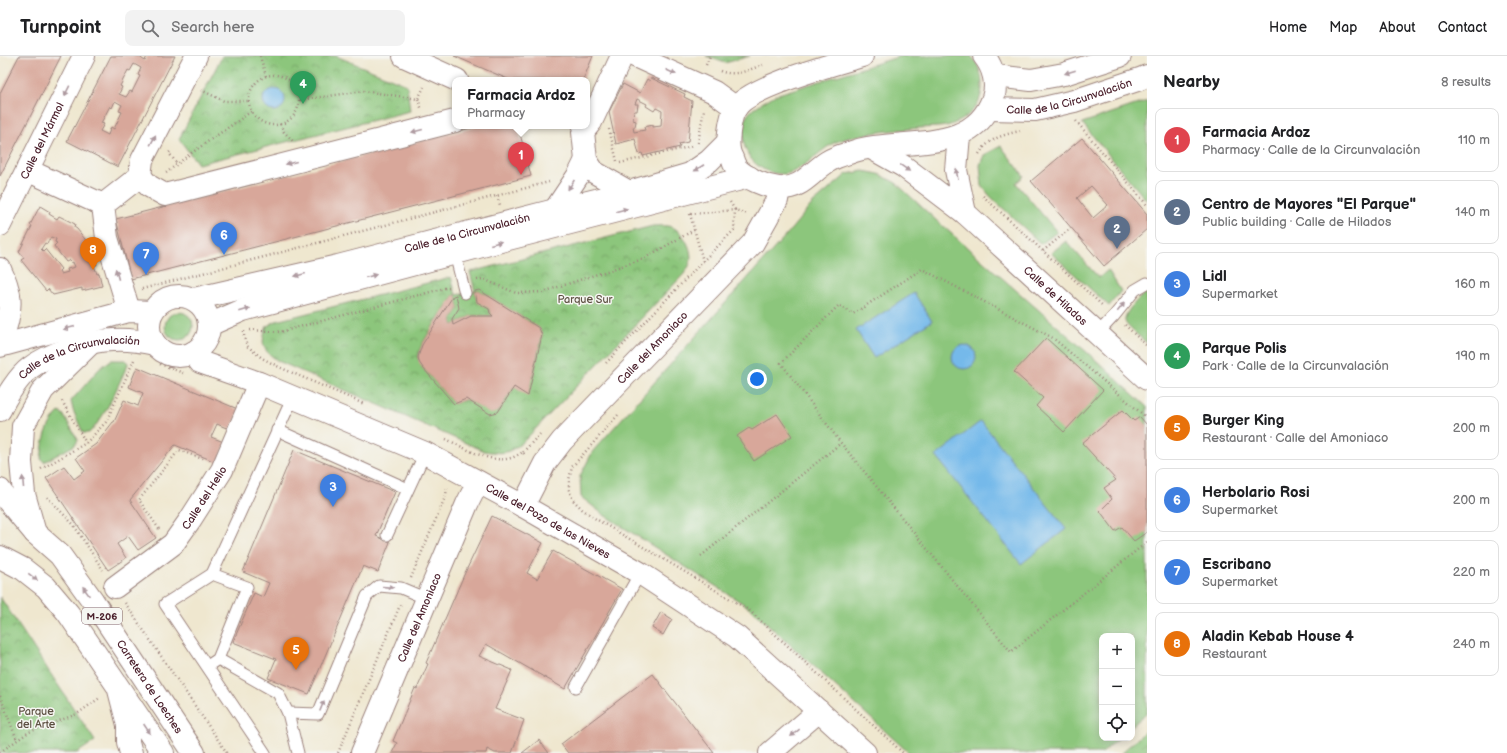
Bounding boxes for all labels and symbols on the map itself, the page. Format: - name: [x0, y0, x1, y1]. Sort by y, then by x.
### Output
- one-way arrow: [665, 69, 676, 75]
- one-way arrow: [1064, 69, 1076, 75]
- pin: 4: [290, 71, 316, 104]
- street label: Calle de la Circunvalación: [1006, 76, 1134, 117]
- one-way arrow: [64, 85, 70, 97]
- street label: Calle del Mármol: [18, 100, 67, 182]
- one-way arrow: [411, 128, 423, 134]
- one-way arrow: [149, 134, 156, 146]
- pin: 1: [508, 142, 534, 175]
- one-way arrow: [285, 160, 297, 166]
- one-way arrow: [694, 164, 704, 172]
- one-way arrow: [900, 164, 910, 172]
- one-way arrow: [954, 168, 960, 180]
- one-way arrow: [567, 180, 575, 191]
- one-way arrow: [617, 207, 629, 213]
- street label: Calle de la Circunvalación: [403, 211, 531, 256]
- pin: 2: [1104, 216, 1130, 249]
- pin: 6: [211, 222, 237, 255]
- pin: 8: [80, 237, 106, 270]
- one-way arrow: [490, 239, 503, 245]
- pin: 7: [133, 242, 159, 275]
- street label: Calle de Hilados: [1021, 264, 1090, 329]
- one-way arrow: [114, 268, 120, 280]
- one-way arrow: [294, 272, 306, 278]
- one-way arrow: [365, 273, 377, 279]
- park label: Parque Sur: [557, 293, 614, 306]
- one-way arrow: [1117, 302, 1126, 313]
- one-way arrow: [240, 307, 252, 313]
- street label: Calle del Amoniaco: [615, 309, 691, 387]
- one-way arrow: [63, 325, 75, 331]
- street label: Calle de la Circunvalación: [16, 334, 141, 382]
- your location: [747, 369, 767, 389]
- street label: Calle del Helio: [179, 465, 230, 532]
- pin: 3: [320, 474, 346, 507]
- one-way arrow: [20, 475, 27, 488]
- street label: Calle del Pozo de las Nieves: [483, 481, 613, 562]
- street label: Calle del Amoniaco: [395, 571, 444, 664]
- one-way arrow: [28, 573, 39, 581]
- one-way arrow: [382, 584, 394, 591]
- one-way arrow: [82, 586, 90, 597]
- road number: M-206: [82, 608, 122, 624]
- pin: 5: [283, 637, 309, 670]
- street label: Carretera de Loeches: [114, 638, 185, 736]
- one-way arrow: [319, 700, 325, 712]
- park label: Parque del Arte: [17, 705, 56, 731]
- one-way arrow: [143, 724, 151, 734]
- one-way arrow: [790, 728, 801, 737]

